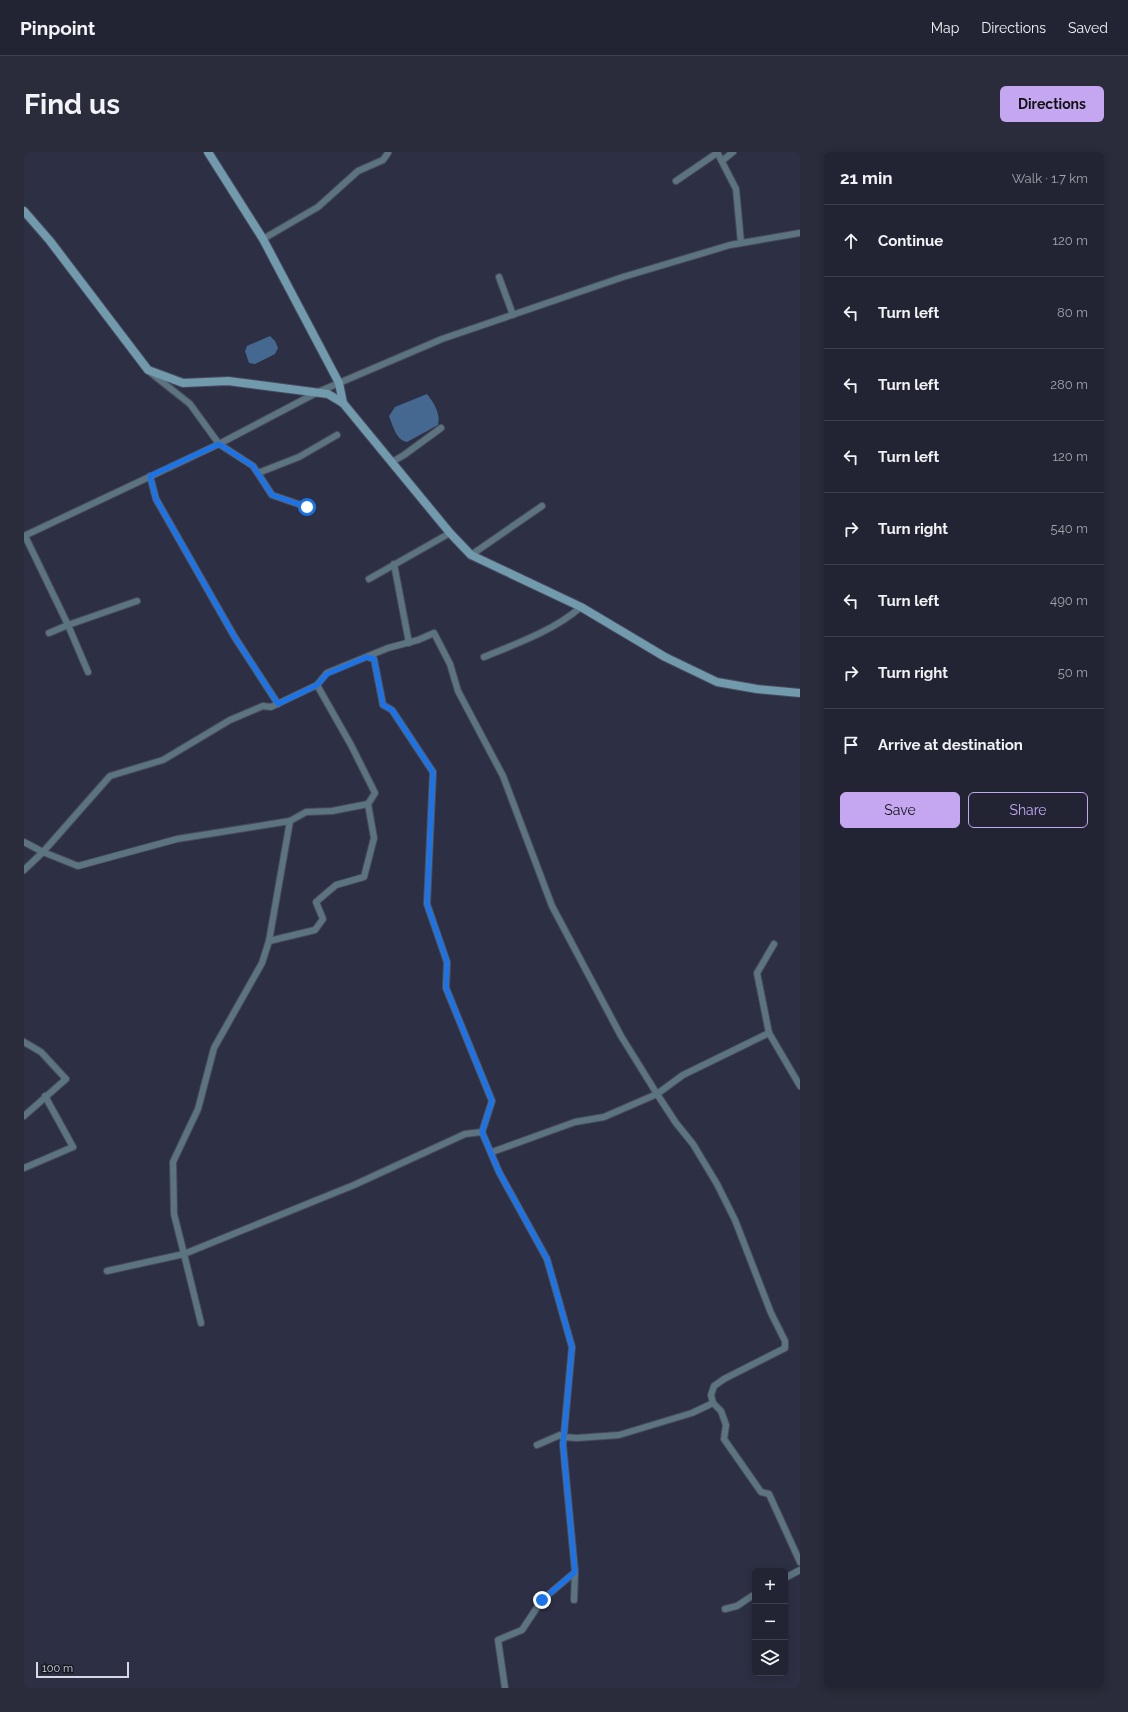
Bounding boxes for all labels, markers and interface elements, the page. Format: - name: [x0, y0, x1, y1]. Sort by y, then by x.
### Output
- text: Pinpoint: [20, 17, 95, 39]
- text: Map: [931, 20, 959, 36]
- text: Directions: [981, 20, 1046, 36]
- text: Saved: [1068, 20, 1108, 36]
- button: Directions: [1000, 86, 1104, 122]
- text: Find us: [24, 88, 120, 121]
- text: 21 min: [840, 168, 893, 188]
- text: Walk · 1.7 km: [1012, 171, 1088, 186]
- icon: ahead: [840, 230, 862, 252]
- text: Continue: [878, 232, 943, 250]
- text: 120 m: [1052, 233, 1088, 248]
- icon: left: [840, 302, 862, 324]
- text: Turn left: [878, 304, 939, 322]
- text: 80 m: [1057, 305, 1088, 320]
- icon: left: [840, 374, 862, 396]
- text: Turn left: [878, 376, 939, 394]
- text: 280 m: [1050, 377, 1088, 392]
- icon: left: [840, 446, 862, 468]
- text: Turn left: [878, 448, 939, 466]
- text: 120 m: [1052, 449, 1088, 464]
- route start: [298, 498, 316, 516]
- icon: right: [840, 518, 862, 540]
- text: Turn right: [878, 520, 948, 538]
- text: 540 m: [1051, 521, 1088, 536]
- icon: left: [840, 590, 862, 612]
- text: Turn left: [878, 592, 939, 610]
- text: 490 m: [1050, 593, 1088, 608]
- icon: right: [840, 662, 862, 684]
- text: Turn right: [878, 664, 948, 682]
- text: 50 m: [1058, 665, 1088, 680]
- icon: arrive: [840, 734, 862, 756]
- text: Arrive at destination: [878, 736, 1023, 754]
- button: Save: [840, 792, 960, 828]
- button: Share: [968, 792, 1088, 828]
- map controls: [752, 1568, 788, 1676]
- button: +: [752, 1568, 788, 1604]
- route end: [533, 1591, 551, 1609]
- button: −: [752, 1604, 788, 1640]
- button: layers: [752, 1640, 788, 1676]
- scale bar: [36, 1660, 129, 1679]
- text: 100 m: [42, 1662, 73, 1675]

